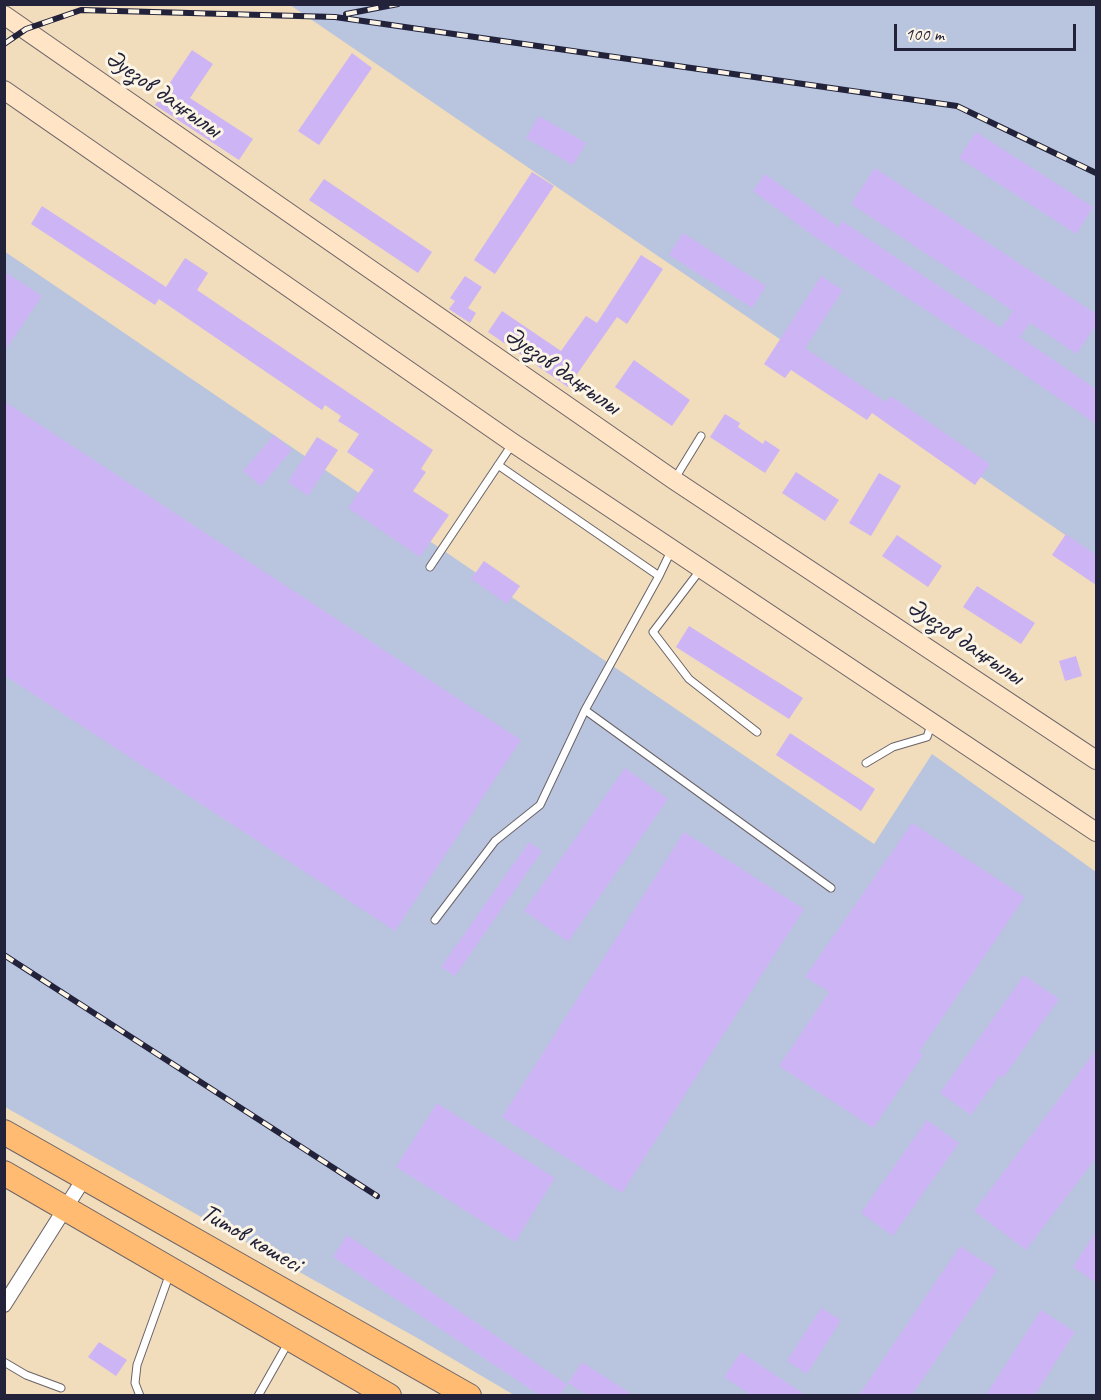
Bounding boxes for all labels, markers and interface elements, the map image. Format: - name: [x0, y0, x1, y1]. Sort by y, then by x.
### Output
- scale bar: [897, 12, 1078, 50]
- text: 100 m: [905, 23, 944, 45]
- street label: Әуезов даңғылы: [99, 43, 227, 145]
- street label: Әуезов даңғылы: [498, 320, 626, 422]
- street label: Әуезов даңғылы: [901, 591, 1029, 693]
- street label: Титов көшесі: [195, 1198, 307, 1280]

